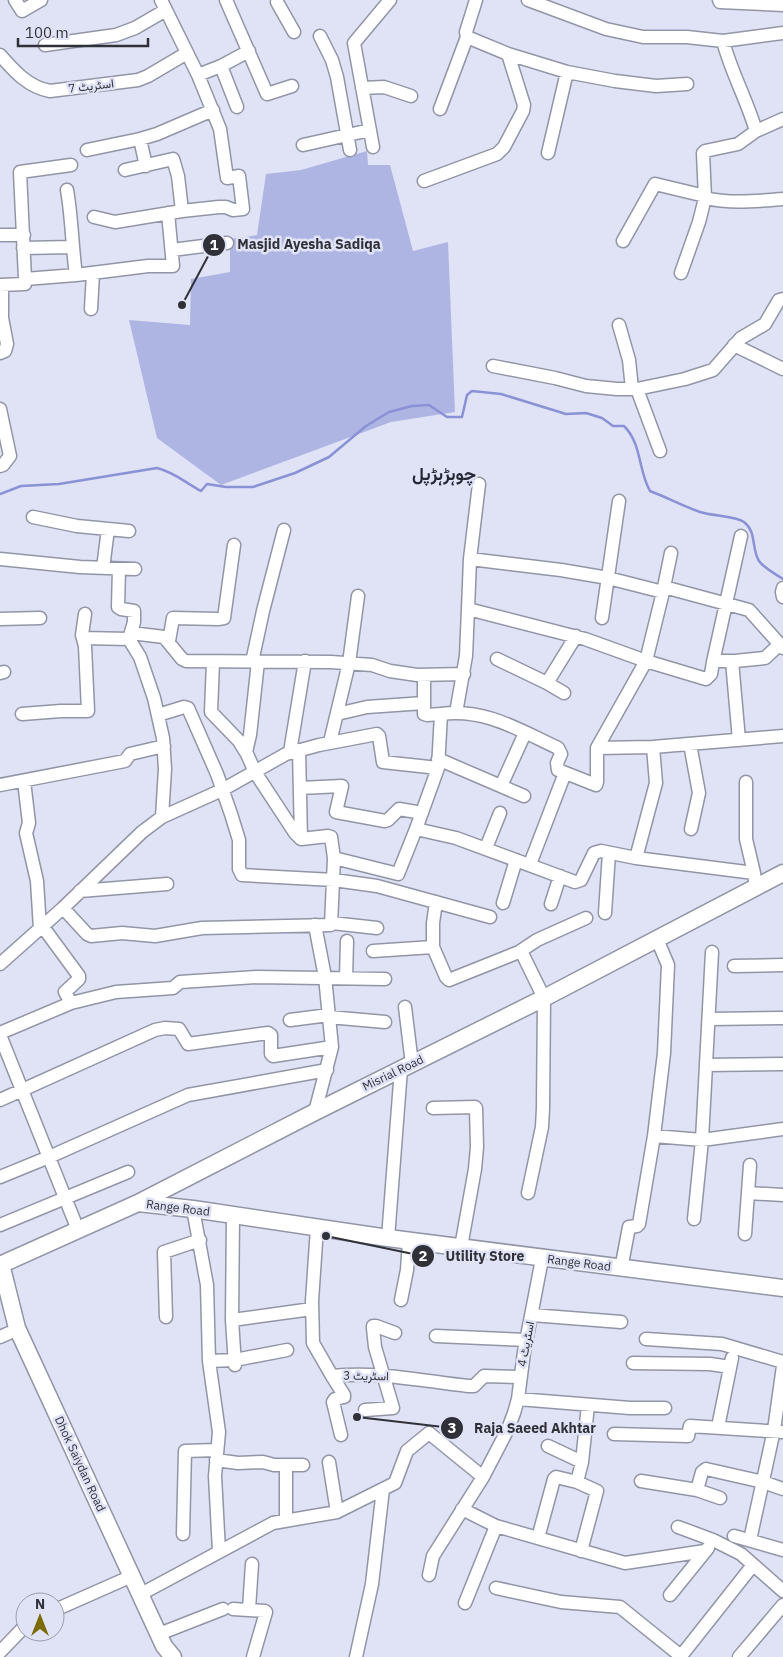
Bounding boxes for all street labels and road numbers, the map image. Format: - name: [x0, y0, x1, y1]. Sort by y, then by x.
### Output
- street label: اسٹریٹ 7: [67, 75, 115, 97]
- street label: Misrial Road: [360, 1051, 426, 1094]
- street label: Range Road: [145, 1196, 211, 1219]
- street label: Range Road: [546, 1251, 612, 1274]
- street label: اسٹریٹ 4: [514, 1320, 538, 1368]
- street label: اسٹریٹ 3: [343, 1368, 389, 1384]
- street label: Dhok Saiydan Road: [52, 1414, 109, 1514]

